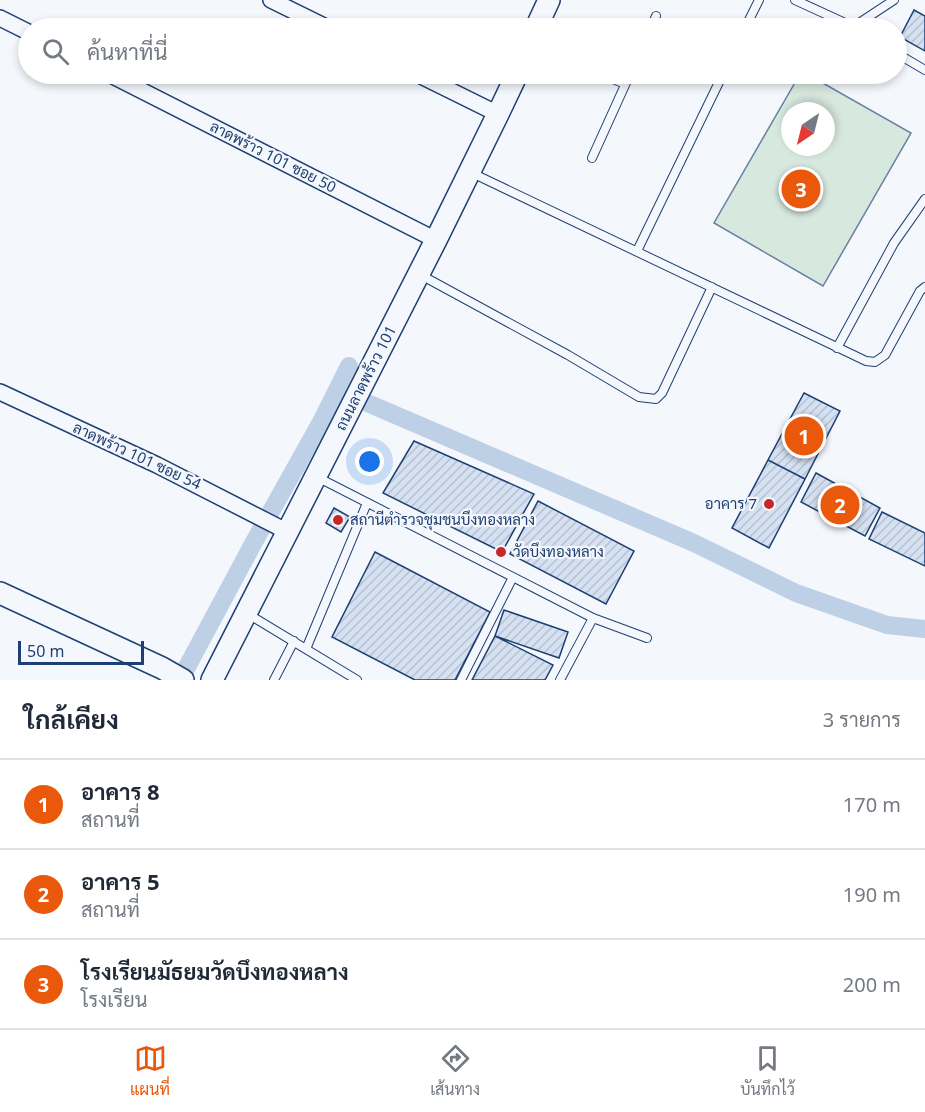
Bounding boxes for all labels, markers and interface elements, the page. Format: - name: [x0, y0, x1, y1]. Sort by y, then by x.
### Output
- search box: [18, 18, 907, 84]
- icon: search: [39, 35, 72, 68]
- text: ค้นหาที่นี่: [87, 36, 167, 66]
- north arrow: [781, 102, 835, 156]
- street label: ลาดพร้าว 101 ซอย 50: [207, 116, 340, 197]
- pin: 3: [782, 166, 820, 212]
- street label: ถนนลาดพร้าว 101: [330, 322, 400, 433]
- pin: 1: [784, 414, 824, 458]
- street label: ลาดพร้าว 101 ซอย 54: [70, 417, 205, 494]
- your location: [355, 447, 384, 476]
- pin: 2: [820, 482, 860, 528]
- place label: อาคาร 7: [705, 493, 757, 513]
- marker: อาคาร 7: [762, 497, 776, 511]
- place label: สถานีตำรวจชุมชนบึงทองหลาง: [350, 509, 535, 531]
- marker: สถานีตำรวจชุมชนบึงทองหลาง: [331, 513, 345, 527]
- place label: วัดบึงทองหลาง: [513, 541, 604, 561]
- marker: วัดบึงทองหลาง: [494, 545, 508, 559]
- scale bar: [18, 638, 144, 666]
- text: 50 m: [27, 640, 64, 662]
- text: ใกล้เคียง: [24, 701, 119, 737]
- text: 3 รายการ: [823, 706, 901, 733]
- text: อาคาร 8: [81, 776, 160, 806]
- text: 1: [38, 791, 49, 818]
- text: 170 m: [843, 791, 901, 818]
- text: สถานที่: [81, 806, 140, 833]
- text: อาคาร 5: [81, 866, 160, 896]
- text: 2: [38, 881, 49, 908]
- text: 190 m: [843, 881, 901, 908]
- text: สถานที่: [81, 896, 140, 923]
- text: โรงเรียนมัธยมวัดบึงทองหลาง: [81, 956, 349, 986]
- text: 3: [38, 971, 49, 998]
- text: 200 m: [843, 971, 901, 998]
- text: โรงเรียน: [81, 986, 147, 1013]
- tab: แผนที่: [130, 1042, 170, 1100]
- tab: เส้นทาง: [430, 1042, 480, 1100]
- tab: บันทึกไว้: [740, 1042, 795, 1100]

